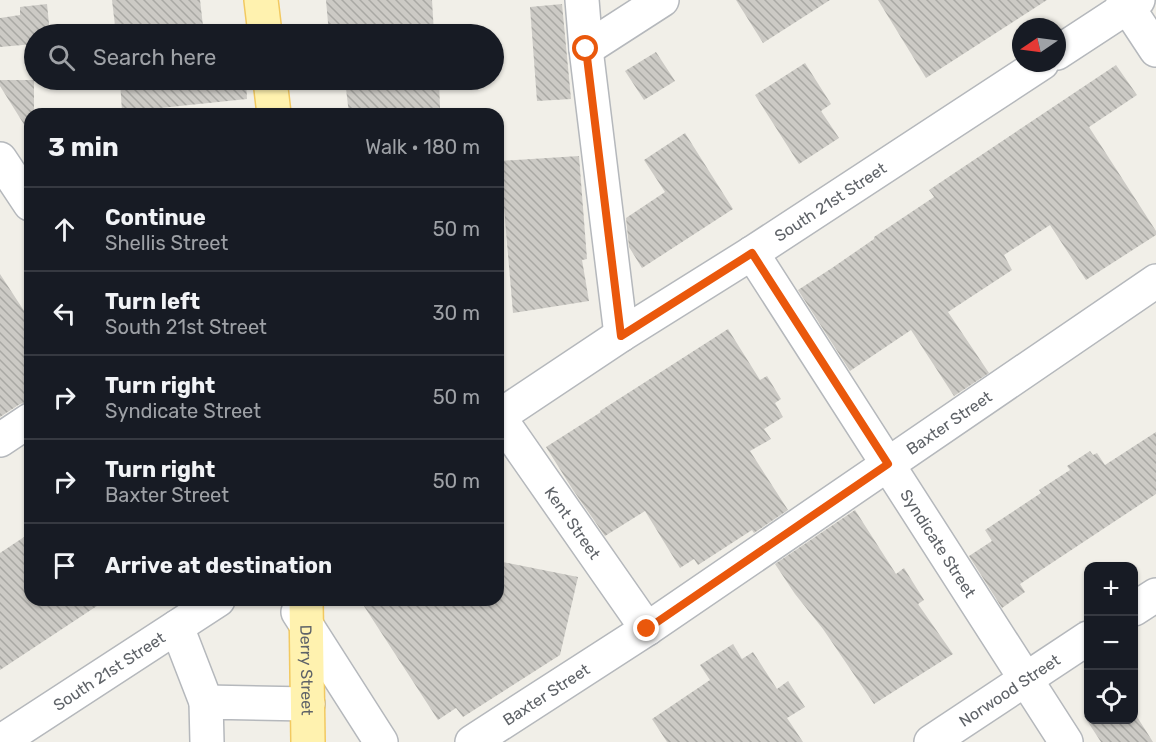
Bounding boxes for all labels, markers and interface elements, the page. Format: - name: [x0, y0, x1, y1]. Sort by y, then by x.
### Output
- north arrow: [1012, 18, 1066, 72]
- search box: [24, 24, 504, 90]
- route start: [572, 35, 598, 61]
- icon: search: [45, 41, 78, 74]
- text: Search here: [93, 44, 216, 71]
- text: 3 min: [48, 132, 119, 163]
- text: Walk · 180 m: [365, 135, 480, 159]
- street label: South 21st Street: [771, 158, 890, 245]
- text: Continue: [105, 204, 206, 231]
- icon: ahead: [48, 213, 81, 246]
- text: 50 m: [433, 217, 480, 241]
- text: Shellis Street: [105, 231, 228, 255]
- text: Turn left: [105, 288, 200, 315]
- icon: left: [48, 297, 81, 330]
- text: 30 m: [433, 301, 480, 325]
- text: South 21st Street: [105, 315, 267, 339]
- text: Turn right: [105, 372, 215, 399]
- icon: right: [48, 381, 81, 414]
- text: 50 m: [433, 385, 480, 409]
- street label: Baxter Street: [903, 387, 995, 458]
- text: Syndicate Street: [105, 399, 261, 423]
- text: Turn right: [105, 456, 215, 483]
- icon: right: [48, 465, 81, 498]
- text: 50 m: [433, 469, 480, 493]
- text: Baxter Street: [105, 483, 229, 507]
- street label: Kent Street: [541, 483, 605, 563]
- street label: Syndicate Street: [897, 486, 980, 601]
- icon: arrive: [48, 549, 81, 582]
- text: Arrive at destination: [105, 552, 332, 579]
- map controls: [1084, 562, 1138, 724]
- button: +: [1084, 562, 1138, 616]
- route end: [633, 615, 659, 641]
- button: −: [1084, 616, 1138, 670]
- street label: Derry Street: [297, 624, 317, 716]
- street label: South 21st Street: [49, 628, 168, 714]
- street label: Norwood Street: [955, 650, 1063, 730]
- street label: Baxter Street: [499, 659, 593, 729]
- button: locate: [1084, 670, 1138, 724]

